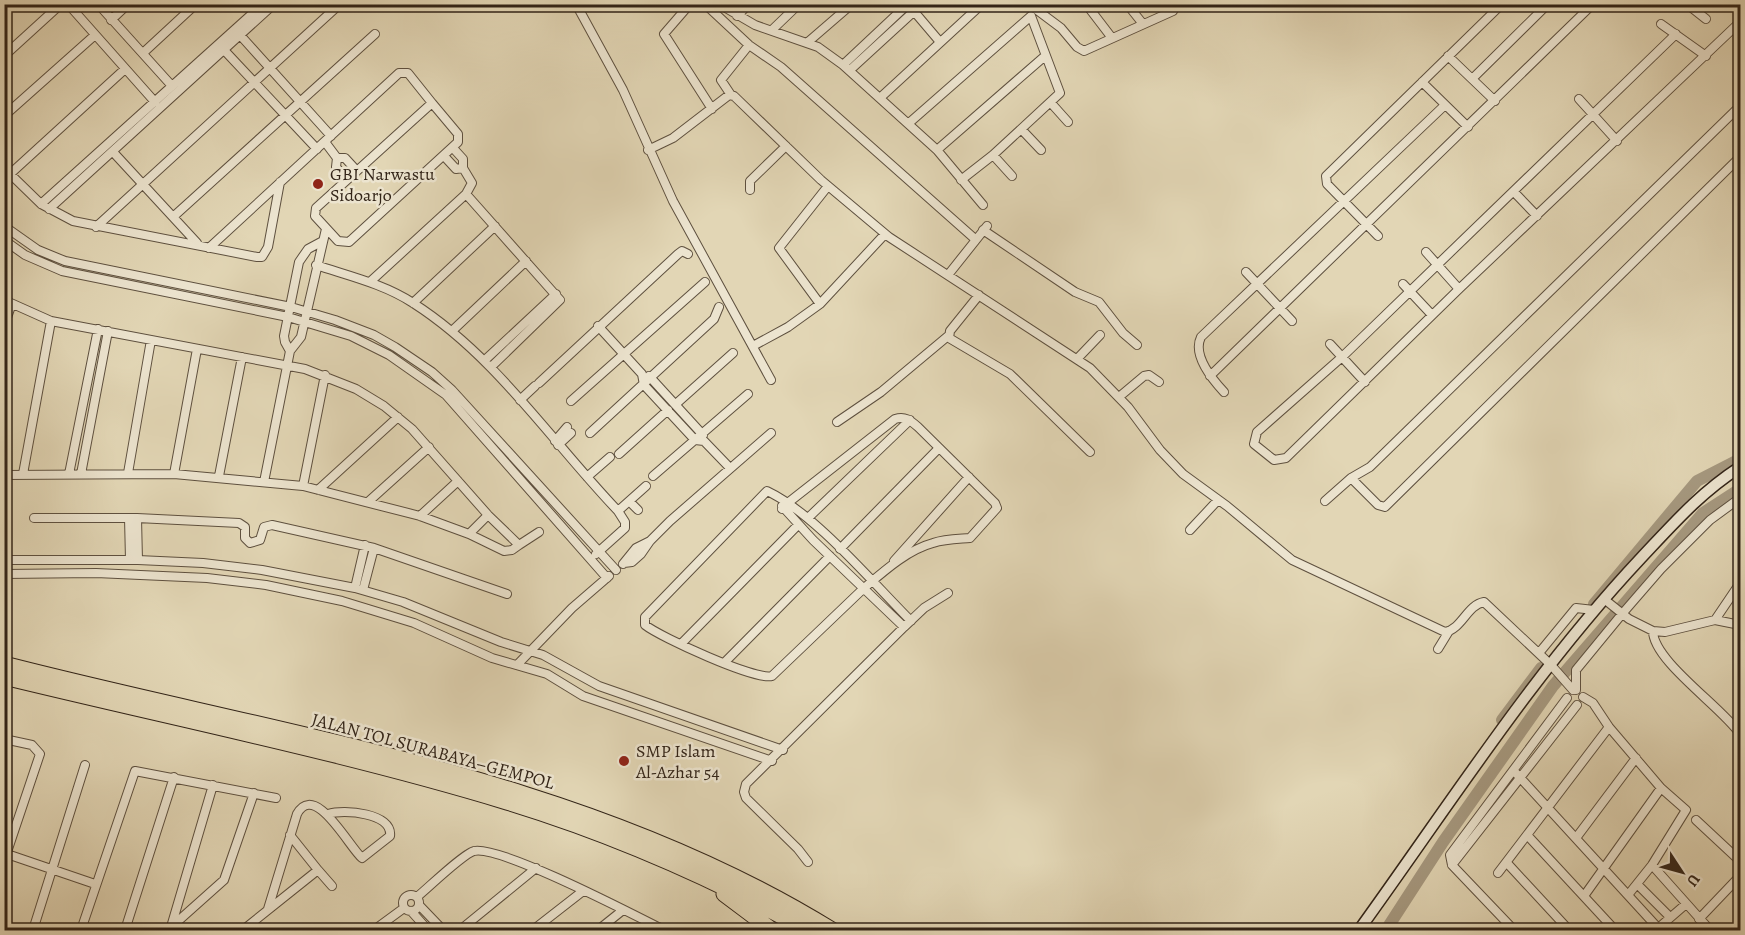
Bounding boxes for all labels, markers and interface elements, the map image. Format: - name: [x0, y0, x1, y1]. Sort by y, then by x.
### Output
- place label: GBI Narwastu Sidoarjo: [330, 162, 435, 207]
- marker: GBI Narwastu Sidoarjo: [311, 177, 325, 191]
- street label: JALAN TOL SURABAYA–GEMPOL: [309, 707, 558, 795]
- place label: SMP Islam Al-Azhar 54: [635, 739, 720, 784]
- marker: SMP Islam Al-Azhar 54: [617, 754, 631, 768]
- north arrow: [1652, 842, 1712, 902]
- text: U: [1681, 870, 1705, 891]

